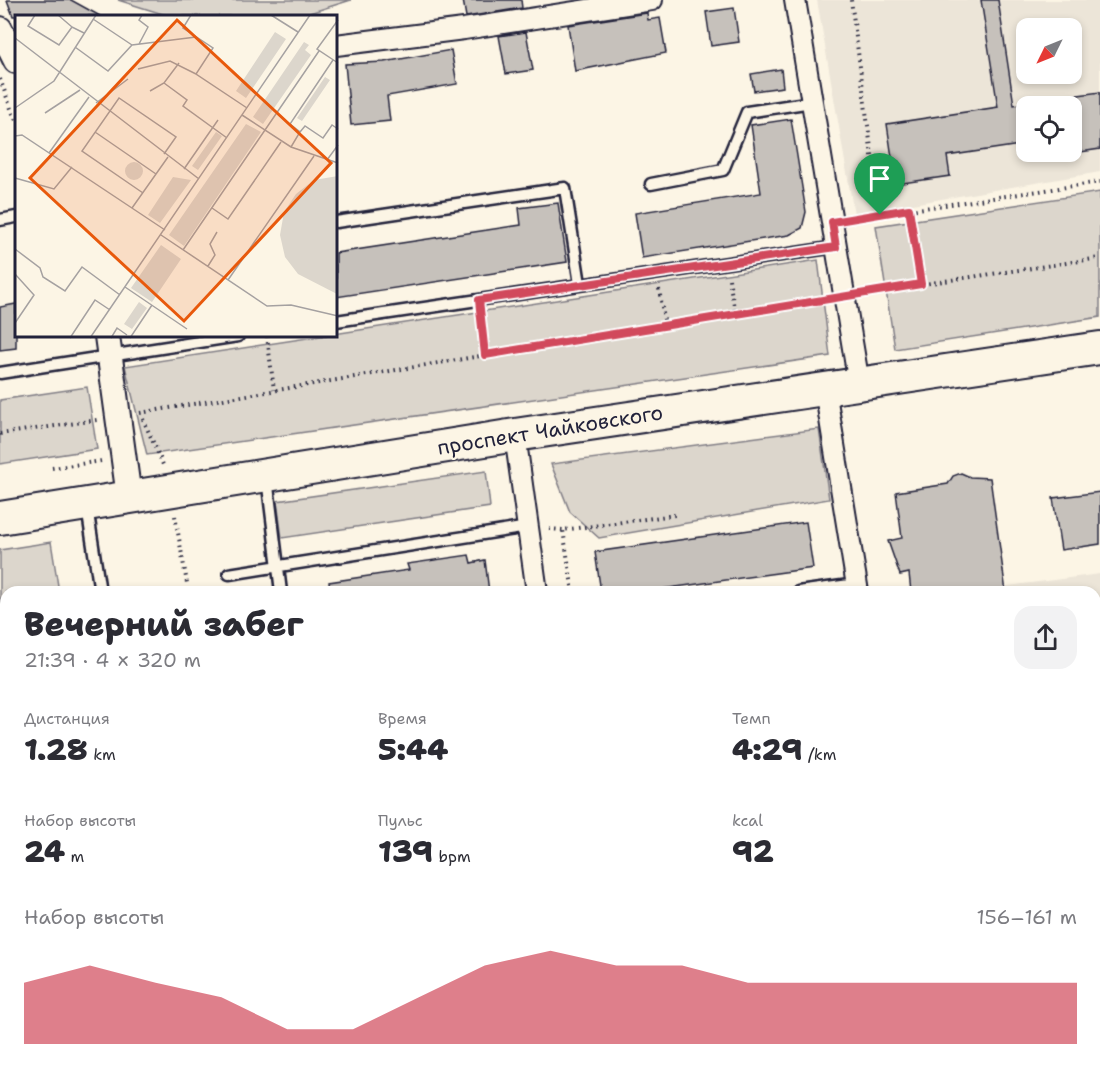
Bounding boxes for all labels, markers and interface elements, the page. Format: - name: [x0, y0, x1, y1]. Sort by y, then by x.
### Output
- inset map: [15, 15, 338, 338]
- north arrow: [1016, 18, 1082, 84]
- map controls: [1016, 18, 1082, 162]
- button: locate: [1016, 96, 1082, 162]
- pin: [854, 153, 905, 215]
- icon: arrive: [863, 162, 896, 195]
- street label: проспект Чайковского: [435, 398, 665, 462]
- text: Вечерний забег: [24, 602, 304, 647]
- button: share: [1014, 606, 1077, 669]
- text: 21:39 · 4 × 320 m: [24, 647, 201, 673]
- text: Дистанция: [24, 708, 110, 729]
- text: Время: [378, 708, 427, 729]
- text: Темп: [732, 708, 771, 729]
- text: 1.28: [24, 729, 88, 770]
- text: 5:44: [378, 729, 448, 770]
- text: 4:29: [732, 729, 802, 770]
- text: km: [88, 744, 116, 765]
- text: /km: [802, 744, 837, 765]
- text: Набор высоты: [24, 810, 136, 831]
- text: Пульс: [378, 810, 423, 831]
- text: kcal: [732, 810, 763, 831]
- text: 24: [24, 831, 65, 872]
- text: 139: [378, 831, 433, 872]
- text: 92: [732, 831, 774, 872]
- text: m: [65, 846, 84, 867]
- text: bpm: [433, 846, 471, 867]
- text: Набор высоты: [24, 904, 164, 930]
- text: 156–161 m: [976, 904, 1077, 930]

